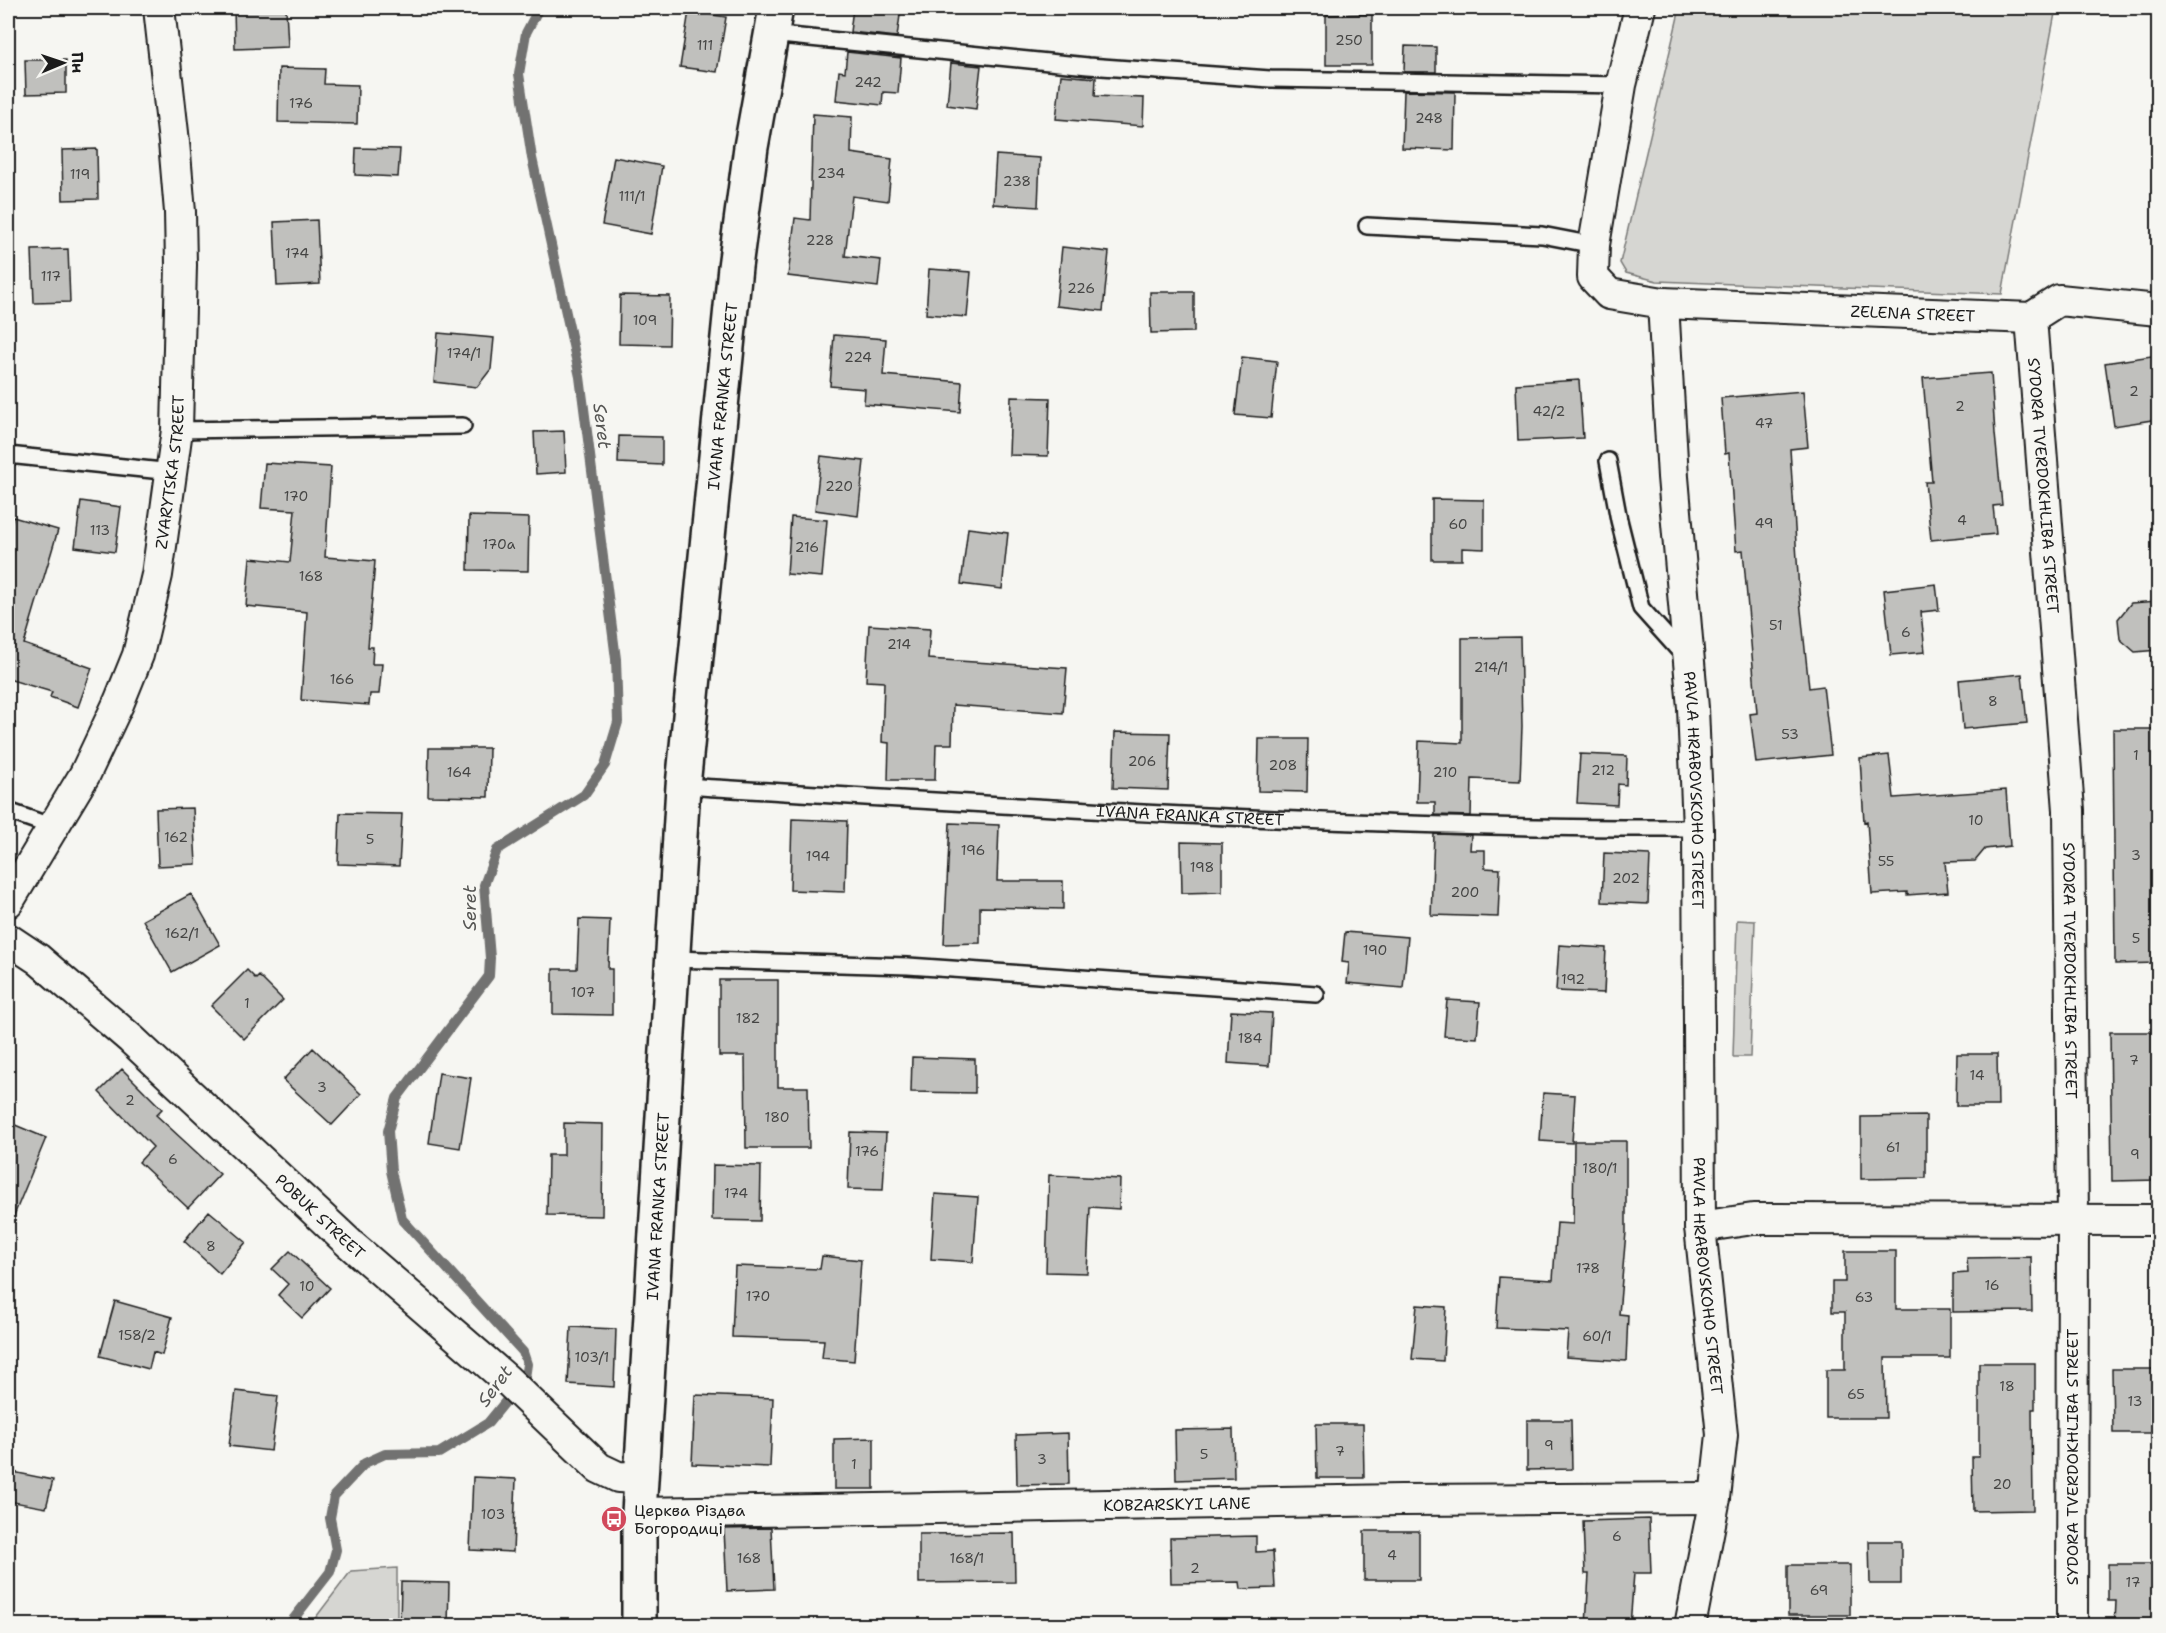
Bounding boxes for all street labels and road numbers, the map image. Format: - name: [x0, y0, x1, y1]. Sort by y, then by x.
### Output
- street label: ZELENA STREET: [1850, 301, 1976, 327]
- street label: IVANA FRANKA STREET: [703, 302, 742, 491]
- street label: SYDORA TVERDOKHLIBA STREET: [2023, 357, 2064, 614]
- street label: ZVARYTSKA STREET: [151, 394, 189, 550]
- street label: PAVLA HRABOVSKOHO STREET: [1679, 670, 1708, 909]
- street label: IVANA FRANKA STREET: [1096, 800, 1285, 831]
- street label: SYDORA TVERDOKHLIBA STREET: [2058, 842, 2082, 1099]
- street label: IVANA FRANKA STREET: [642, 1112, 674, 1301]
- street label: PAVLA HRABOVSKOHO STREET: [1689, 1157, 1728, 1396]
- street label: POBUK STREET: [271, 1169, 370, 1264]
- street label: SYDORA TVERDOKHLIBA STREET: [2062, 1329, 2083, 1585]
- street label: KOBZARSKYI LANE: [1103, 1493, 1251, 1516]

